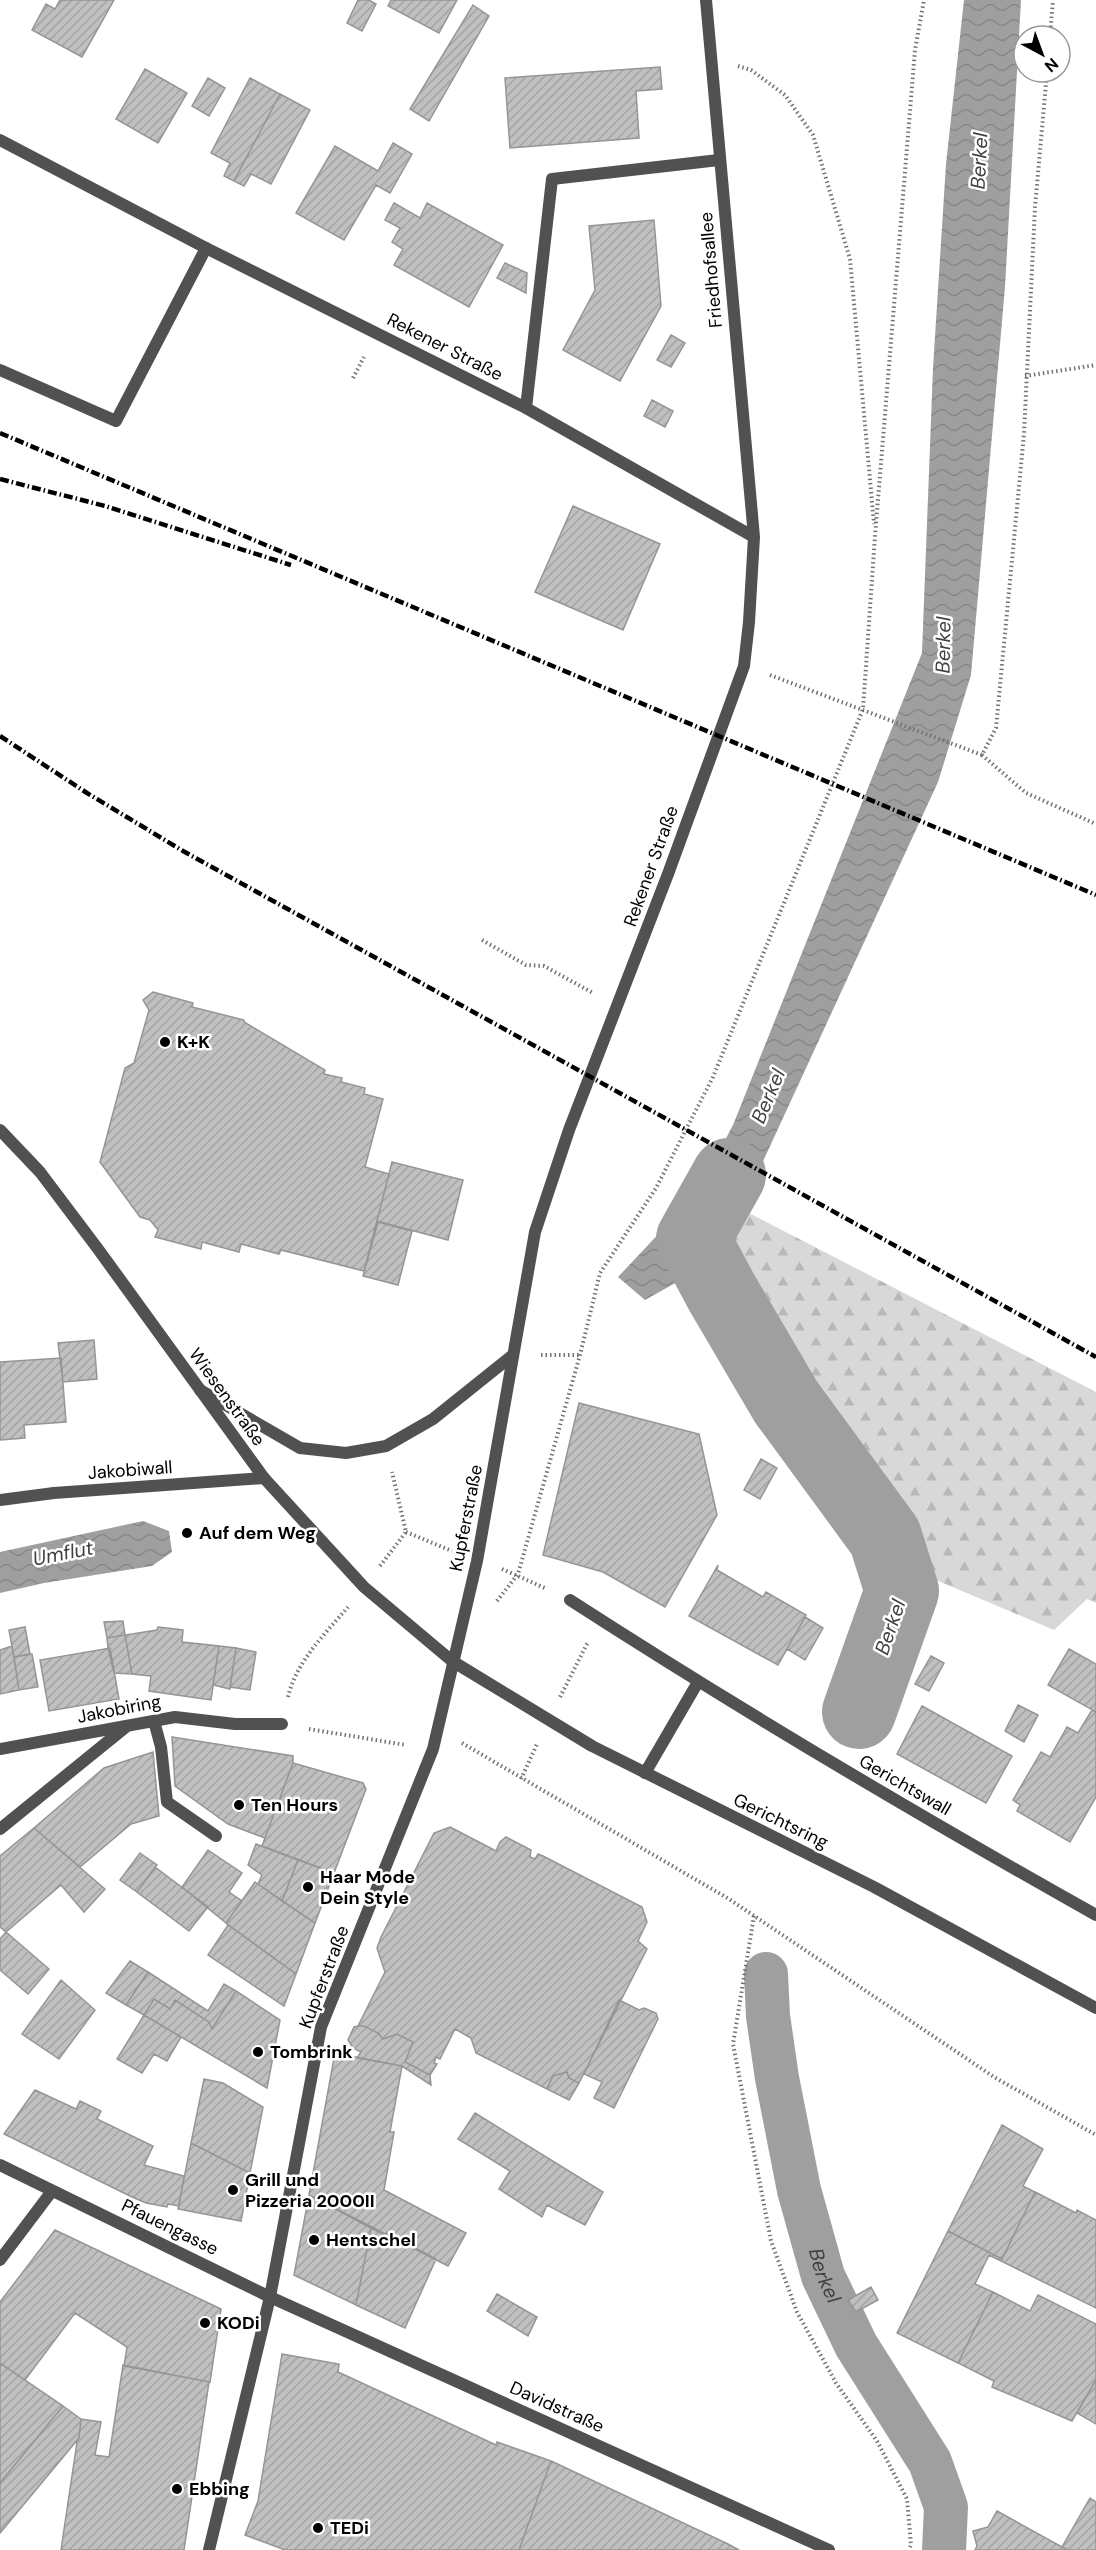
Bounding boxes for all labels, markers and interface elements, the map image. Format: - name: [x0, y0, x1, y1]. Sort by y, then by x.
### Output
- north arrow: [1012, 24, 1072, 84]
- text: N: [1040, 53, 1063, 77]
- water label: Berkel: [965, 132, 993, 190]
- street label: Friedhofsallee: [694, 211, 728, 329]
- street label: Rekener Straße: [383, 308, 507, 386]
- water label: Berkel: [930, 616, 957, 674]
- street label: Rekener Straße: [618, 802, 684, 930]
- place label: K+K: [177, 1030, 210, 1054]
- marker: K+K: [158, 1035, 172, 1049]
- water label: Berkel: [745, 1064, 791, 1127]
- street label: Wiesenstraße: [183, 1343, 271, 1451]
- street label: Jakobiwall: [87, 1455, 173, 1485]
- street label: Kupferstraße: [444, 1462, 488, 1574]
- place label: Auf dem Weg: [199, 1521, 316, 1545]
- marker: Auf dem Weg: [180, 1526, 194, 1540]
- water label: Umflut: [30, 1534, 96, 1572]
- water label: Berkel: [869, 1596, 912, 1658]
- street label: Jakobiring: [75, 1689, 163, 1729]
- street label: Gerichtswall: [855, 1749, 955, 1821]
- street label: Gerichtsring: [729, 1788, 833, 1854]
- place label: Ten Hours: [251, 1793, 338, 1817]
- marker: Ten Hours: [232, 1798, 246, 1812]
- place label: Haar Mode Dein Style: [320, 1865, 415, 1910]
- marker: Haar Mode Dein Style: [301, 1880, 315, 1894]
- street label: Kupferstraße: [293, 1922, 355, 2032]
- place label: Tombrink: [270, 2040, 353, 2064]
- marker: Tombrink: [251, 2045, 265, 2059]
- place label: Grill und Pizzeria 2000II: [245, 2168, 375, 2213]
- marker: Grill und Pizzeria 2000II: [226, 2183, 240, 2197]
- street label: Pfauengasse: [118, 2193, 222, 2261]
- place label: Hentschel: [326, 2228, 416, 2252]
- marker: Hentschel: [307, 2233, 321, 2247]
- water label: Berkel: [803, 2245, 847, 2307]
- place label: KODi: [217, 2311, 260, 2335]
- marker: KODi: [198, 2316, 212, 2330]
- street label: Davidstraße: [506, 2376, 608, 2438]
- place label: Ebbing: [189, 2477, 250, 2501]
- marker: Ebbing: [170, 2482, 184, 2496]
- place label: TEDi: [330, 2516, 369, 2540]
- marker: TEDi: [311, 2521, 325, 2535]

